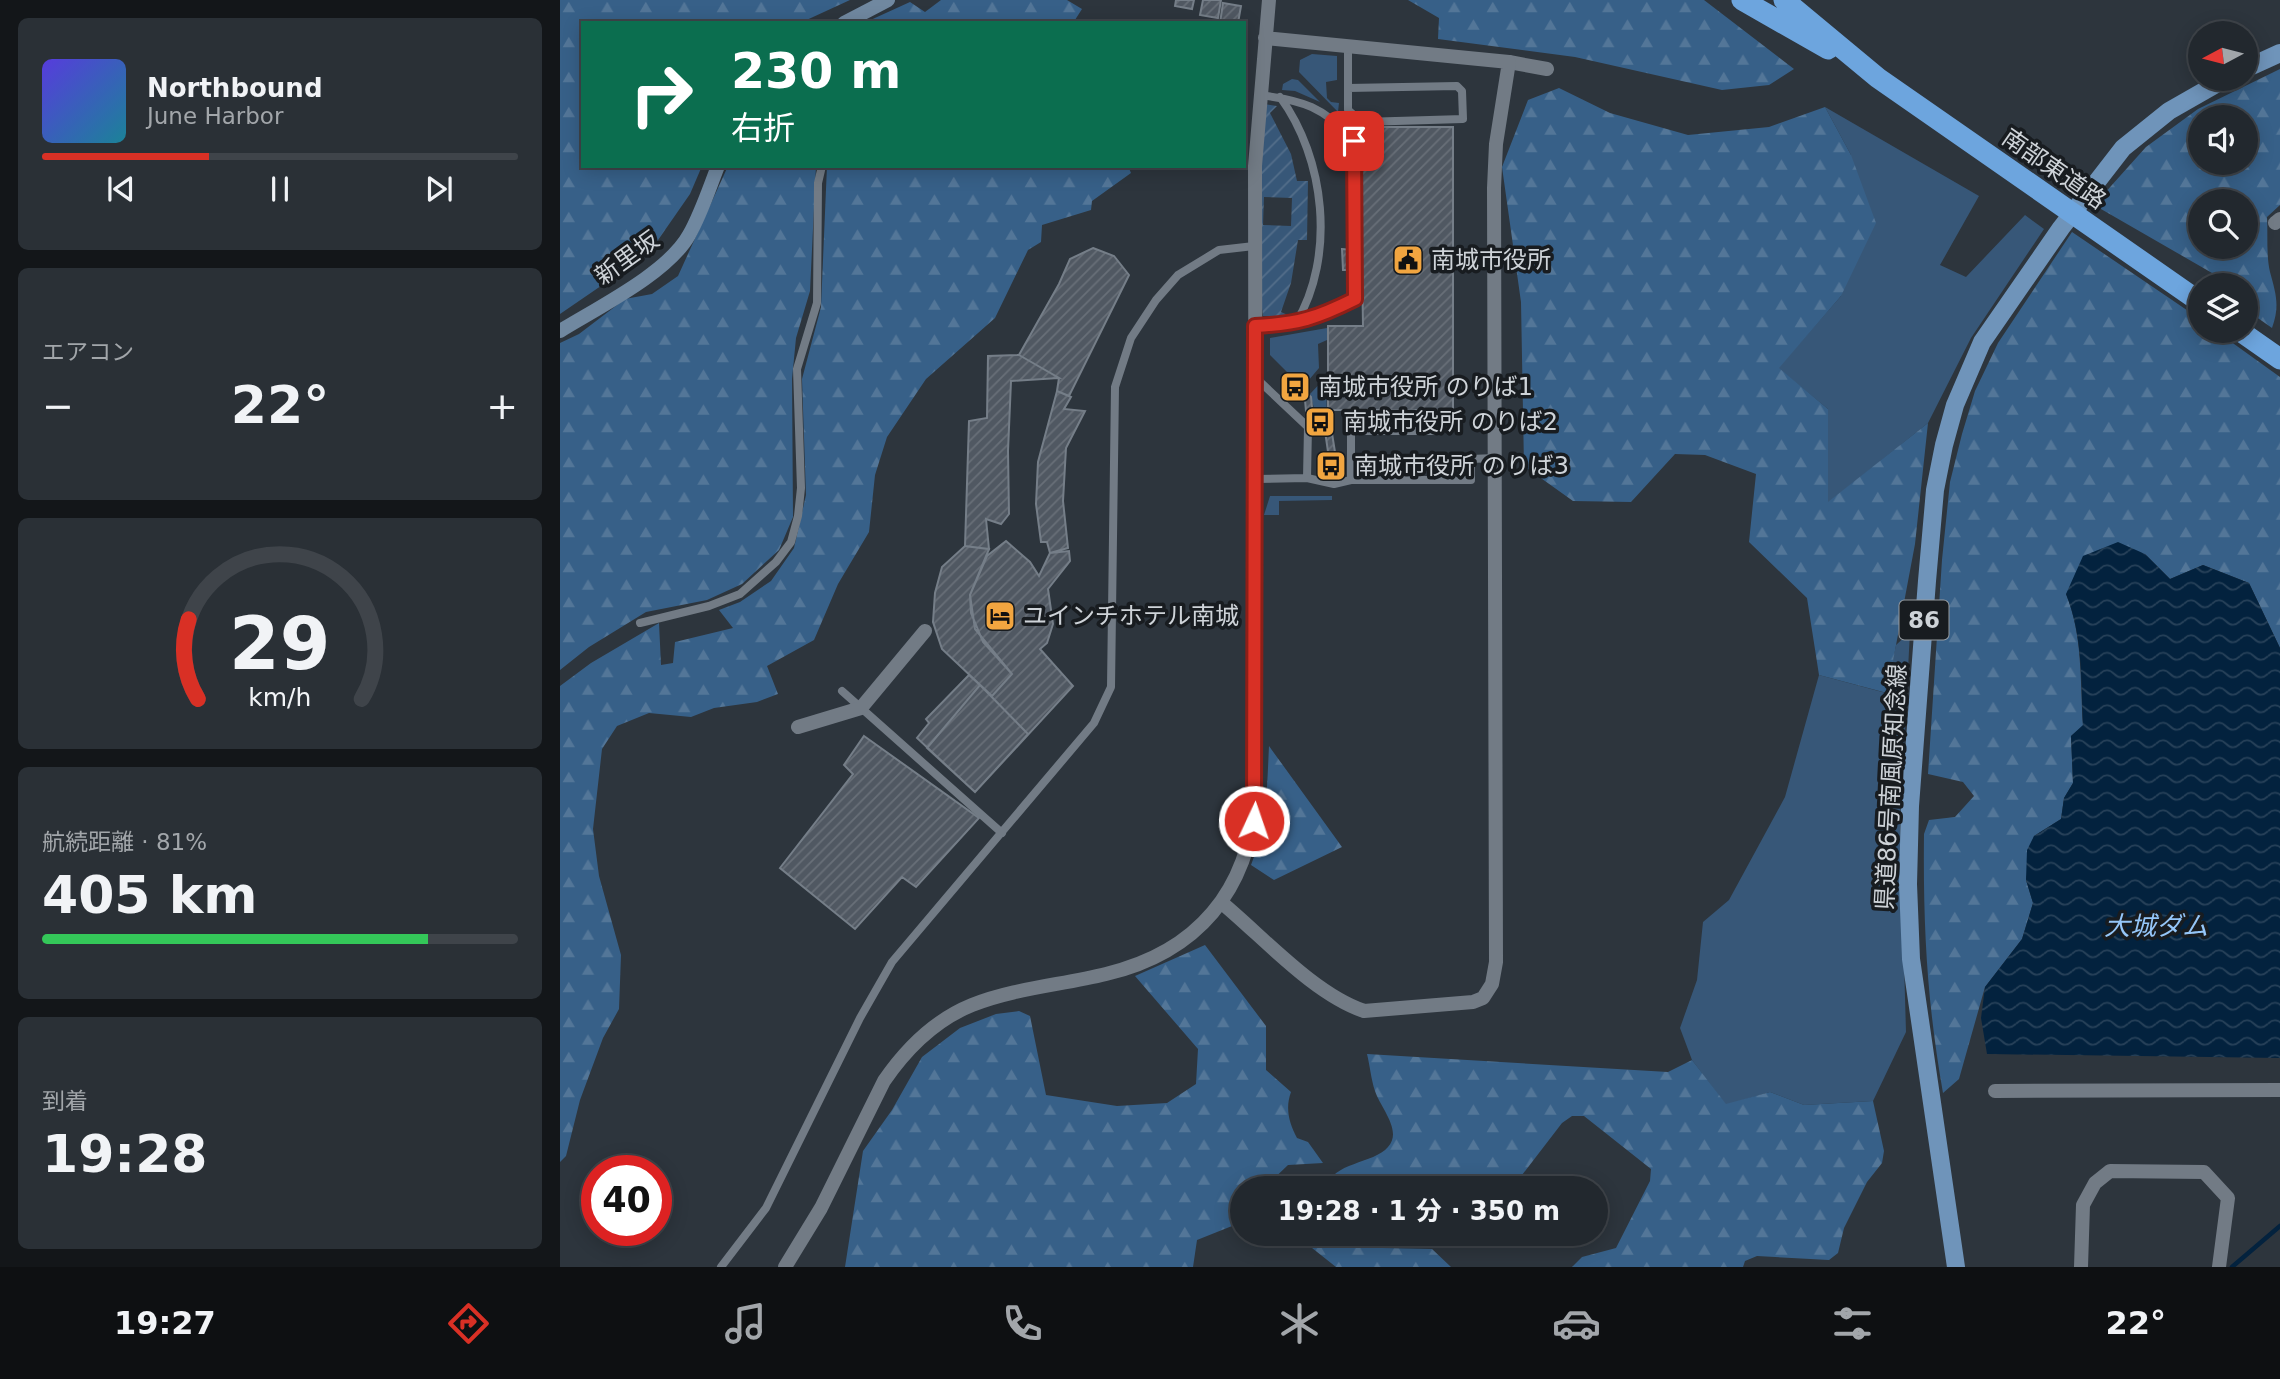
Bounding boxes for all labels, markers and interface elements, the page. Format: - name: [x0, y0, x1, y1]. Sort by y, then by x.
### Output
- north arrow: [2188, 21, 2258, 91]
- map controls: [2188, 21, 2258, 343]
- text: 230 m: [731, 43, 901, 100]
- icon: right: [616, 49, 707, 140]
- text: Northbound: [147, 73, 323, 103]
- text: June Harbor: [147, 103, 283, 129]
- button: sound: [2188, 105, 2258, 175]
- text: 右折: [731, 109, 795, 147]
- pin: [1324, 111, 1384, 171]
- icon: arrive: [1335, 122, 1373, 160]
- street label: 南部東道路: [1997, 123, 2111, 215]
- icon: previous: [102, 170, 140, 208]
- icon: pause: [261, 170, 299, 208]
- icon: next: [420, 170, 458, 208]
- button: search: [2188, 189, 2258, 259]
- street label: 新里坂: [590, 226, 664, 290]
- public building icon: 南城市役所: [1391, 243, 1425, 277]
- place label: 南城市役所: [1431, 246, 1551, 274]
- button: layers: [2188, 273, 2258, 343]
- text: エアコン: [42, 339, 134, 365]
- bus stop icon: 南城市役所 のりば1: [1278, 370, 1312, 404]
- place label: 南城市役所 のりば1: [1318, 373, 1533, 401]
- text: 22°: [231, 375, 329, 435]
- text: −: [42, 384, 74, 428]
- text: +: [486, 384, 518, 428]
- bus stop icon: 南城市役所 のりば2: [1303, 405, 1337, 439]
- place label: 南城市役所 のりば2: [1343, 408, 1558, 436]
- bus stop icon: 南城市役所 のりば3: [1314, 449, 1348, 483]
- place label: 南城市役所 のりば3: [1354, 452, 1569, 480]
- hotel icon: ユインチホテル南城: [983, 599, 1017, 633]
- road number: 86: [1900, 600, 1948, 640]
- text: 29: [229, 602, 331, 687]
- place label: ユインチホテル南城: [1023, 602, 1239, 630]
- street label: 県道86号南風原知念線: [1871, 663, 1911, 911]
- text: km/h: [248, 683, 312, 712]
- position arrow: [1217, 784, 1291, 858]
- text: 航続距離 · 81%: [42, 829, 207, 855]
- text: 405 km: [42, 865, 257, 925]
- water label: 大城ダム: [2104, 911, 2208, 941]
- text: 到着: [42, 1088, 88, 1114]
- text: 19:28: [42, 1124, 208, 1184]
- speed limit sign: 40: [581, 1155, 672, 1246]
- text: 19:28 · 1 分 · 350 m: [1278, 1196, 1560, 1226]
- icon: directions: [444, 1299, 493, 1348]
- icon: music: [721, 1299, 770, 1348]
- icon: phone: [998, 1299, 1047, 1348]
- icon: climate: [1275, 1299, 1324, 1348]
- icon: car: [1552, 1299, 1601, 1348]
- icon: filters: [1828, 1299, 1877, 1348]
- text: 19:27: [114, 1304, 216, 1342]
- text: 22°: [2105, 1304, 2166, 1342]

